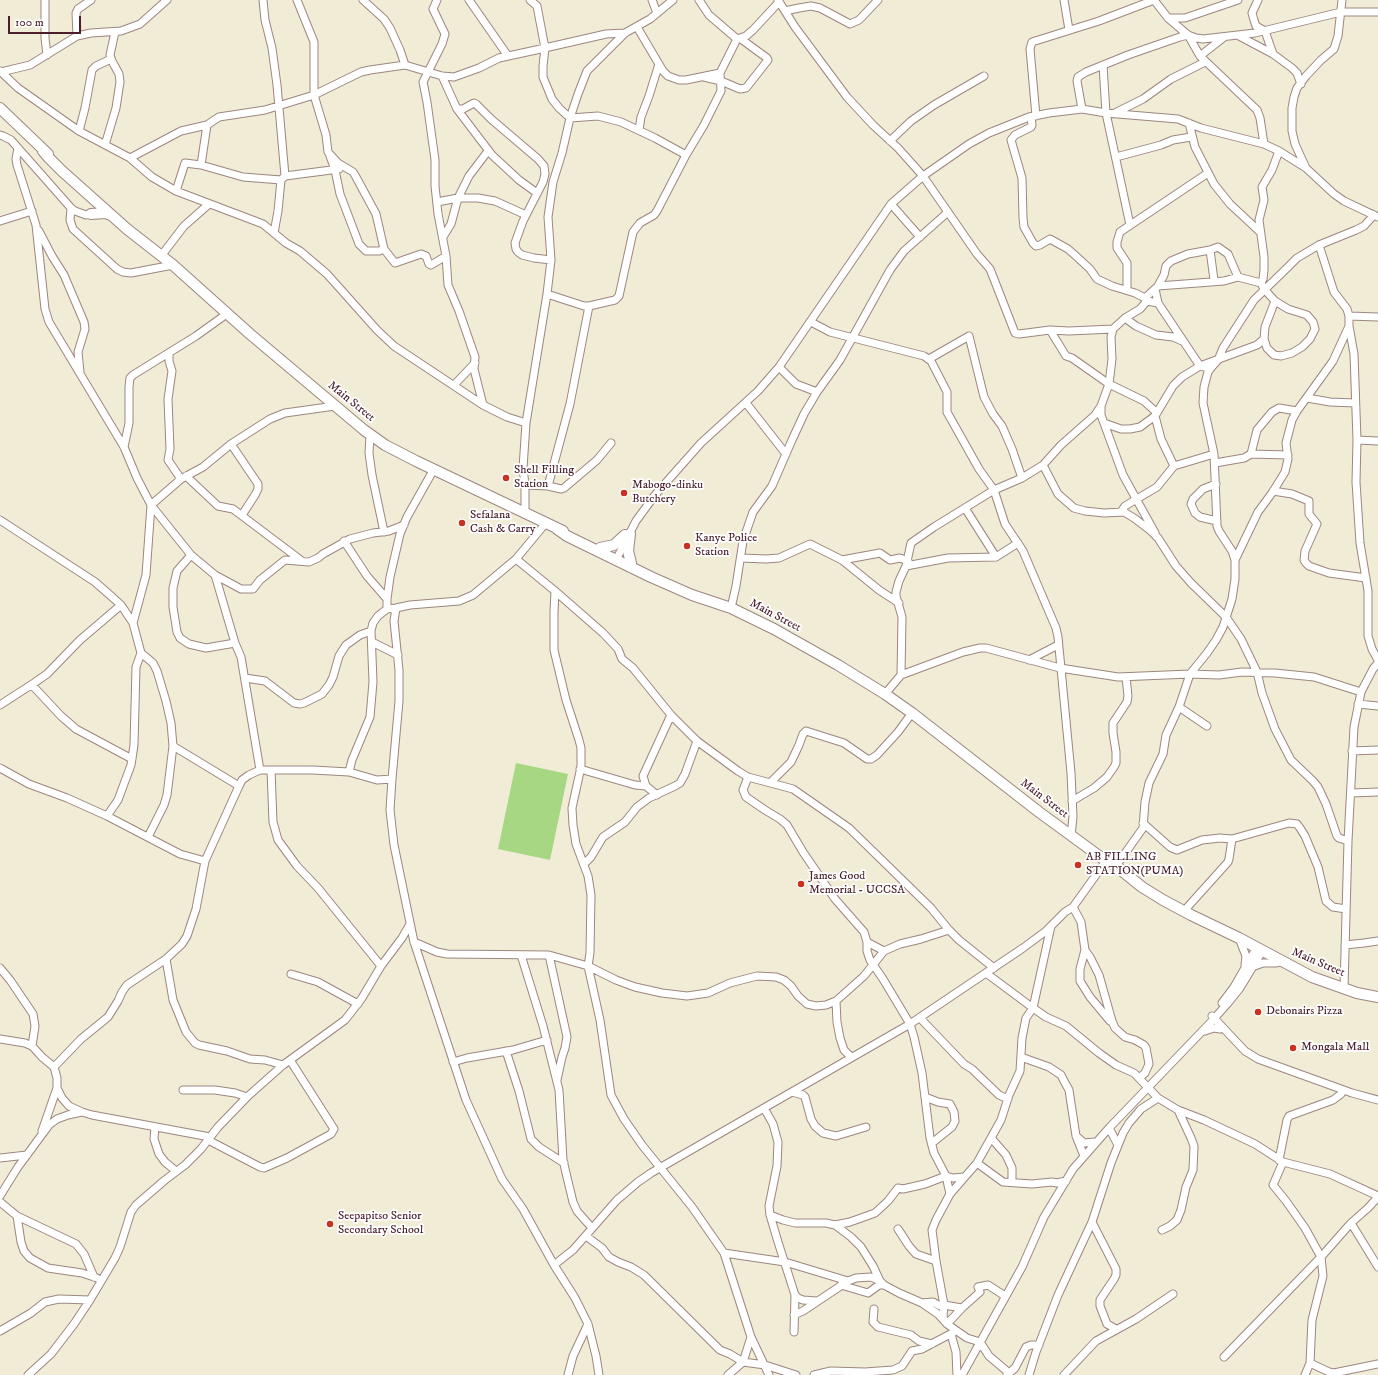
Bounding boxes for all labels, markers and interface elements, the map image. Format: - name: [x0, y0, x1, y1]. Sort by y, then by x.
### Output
- scale bar: [10, 8, 83, 34]
- text: 100 m: [15, 15, 44, 30]
- street label: Main Street: [325, 379, 377, 425]
- place label: Shell Filling Station: [514, 464, 574, 492]
- marker: Shell Filling Station: [501, 473, 511, 483]
- place label: Mabogo-dinku Butchery: [632, 479, 703, 507]
- marker: Mabogo-dinku Butchery: [619, 488, 629, 498]
- place label: Sefalana Cash & Carry: [470, 509, 535, 537]
- marker: Sefalana Cash & Carry: [457, 518, 467, 528]
- place label: Kanye Police Station: [695, 532, 757, 560]
- marker: Kanye Police Station: [682, 541, 692, 551]
- street label: Main Street: [747, 596, 803, 636]
- street label: Main Street: [1017, 776, 1071, 822]
- place label: AB FILLING STATION(PUMA): [1086, 851, 1183, 879]
- marker: AB FILLING STATION(PUMA): [1073, 860, 1083, 870]
- place label: James Good Memorial - UCCSA: [809, 870, 905, 898]
- marker: James Good Memorial - UCCSA: [796, 879, 806, 889]
- street label: Main Street: [1289, 945, 1347, 981]
- place label: Debonairs Pizza: [1266, 1005, 1342, 1019]
- marker: Debonairs Pizza: [1253, 1007, 1263, 1017]
- place label: Mongala Mall: [1301, 1041, 1369, 1055]
- marker: Mongala Mall: [1288, 1043, 1298, 1053]
- place label: Seepapitso Senior Secondary School: [338, 1210, 423, 1238]
- marker: Seepapitso Senior Secondary School: [325, 1219, 335, 1229]

